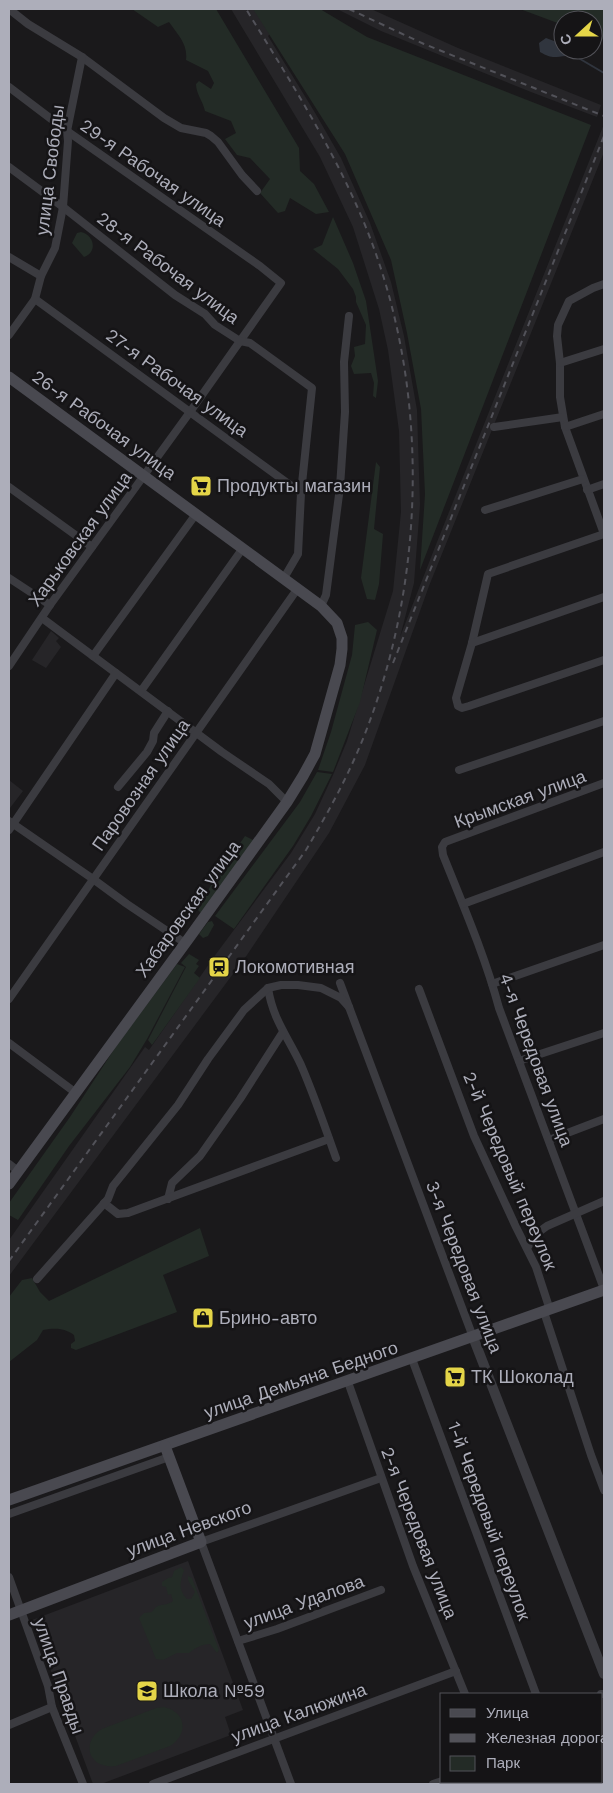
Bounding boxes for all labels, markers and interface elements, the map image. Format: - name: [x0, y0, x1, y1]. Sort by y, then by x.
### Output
- north arrow: [553, 10, 603, 60]
- text: С: [557, 32, 575, 47]
- street label: улица Свободы: [31, 103, 68, 236]
- street label: 29-я Рабочая улица: [77, 114, 231, 231]
- street label: 28-я Рабочая улица: [93, 207, 244, 329]
- street label: 27-я Рабочая улица: [102, 324, 253, 442]
- street label: 26-я Рабочая улица: [28, 365, 181, 484]
- street label: Харьковская улица: [24, 466, 136, 610]
- supermarket icon: Продукты магазин: [189, 474, 213, 498]
- place label: Продукты магазин: [217, 475, 371, 496]
- street label: Паровозная улица: [87, 714, 194, 855]
- street label: Крымская улица: [451, 765, 589, 832]
- street label: Хабаровская улица: [131, 835, 245, 981]
- station icon: Локомотивная: [207, 955, 231, 979]
- place label: Локомотивная: [235, 956, 354, 977]
- street label: 4-я Чередовая улица: [495, 970, 578, 1150]
- street label: 2-й Чередовый переулок: [459, 1069, 562, 1273]
- street label: 3-я Чередовая улица: [422, 1178, 507, 1357]
- shop icon: Брино-авто: [191, 1306, 215, 1330]
- place label: Брино-авто: [219, 1307, 317, 1328]
- street label: улица Демьяна Бедного: [201, 1336, 400, 1423]
- supermarket icon: ТК Шоколад: [443, 1365, 467, 1389]
- place label: ТК Шоколад: [471, 1366, 574, 1387]
- street label: 1-й Чередовый переулок: [444, 1419, 535, 1623]
- street label: 2-я Чередовая улица: [377, 1444, 462, 1622]
- street label: улица Невского: [124, 1496, 254, 1561]
- street label: улица Удалова: [241, 1570, 368, 1633]
- street label: улица Правды: [30, 1615, 89, 1737]
- street label: улица Калюжина: [229, 1678, 370, 1747]
- school or university icon: Школа №59: [135, 1679, 159, 1703]
- place label: Школа №59: [163, 1680, 265, 1701]
- legend: [440, 1693, 603, 1783]
- text: Улица: [486, 1704, 529, 1722]
- text: Железная дорога: [486, 1729, 609, 1747]
- text: Парк: [486, 1754, 520, 1772]

